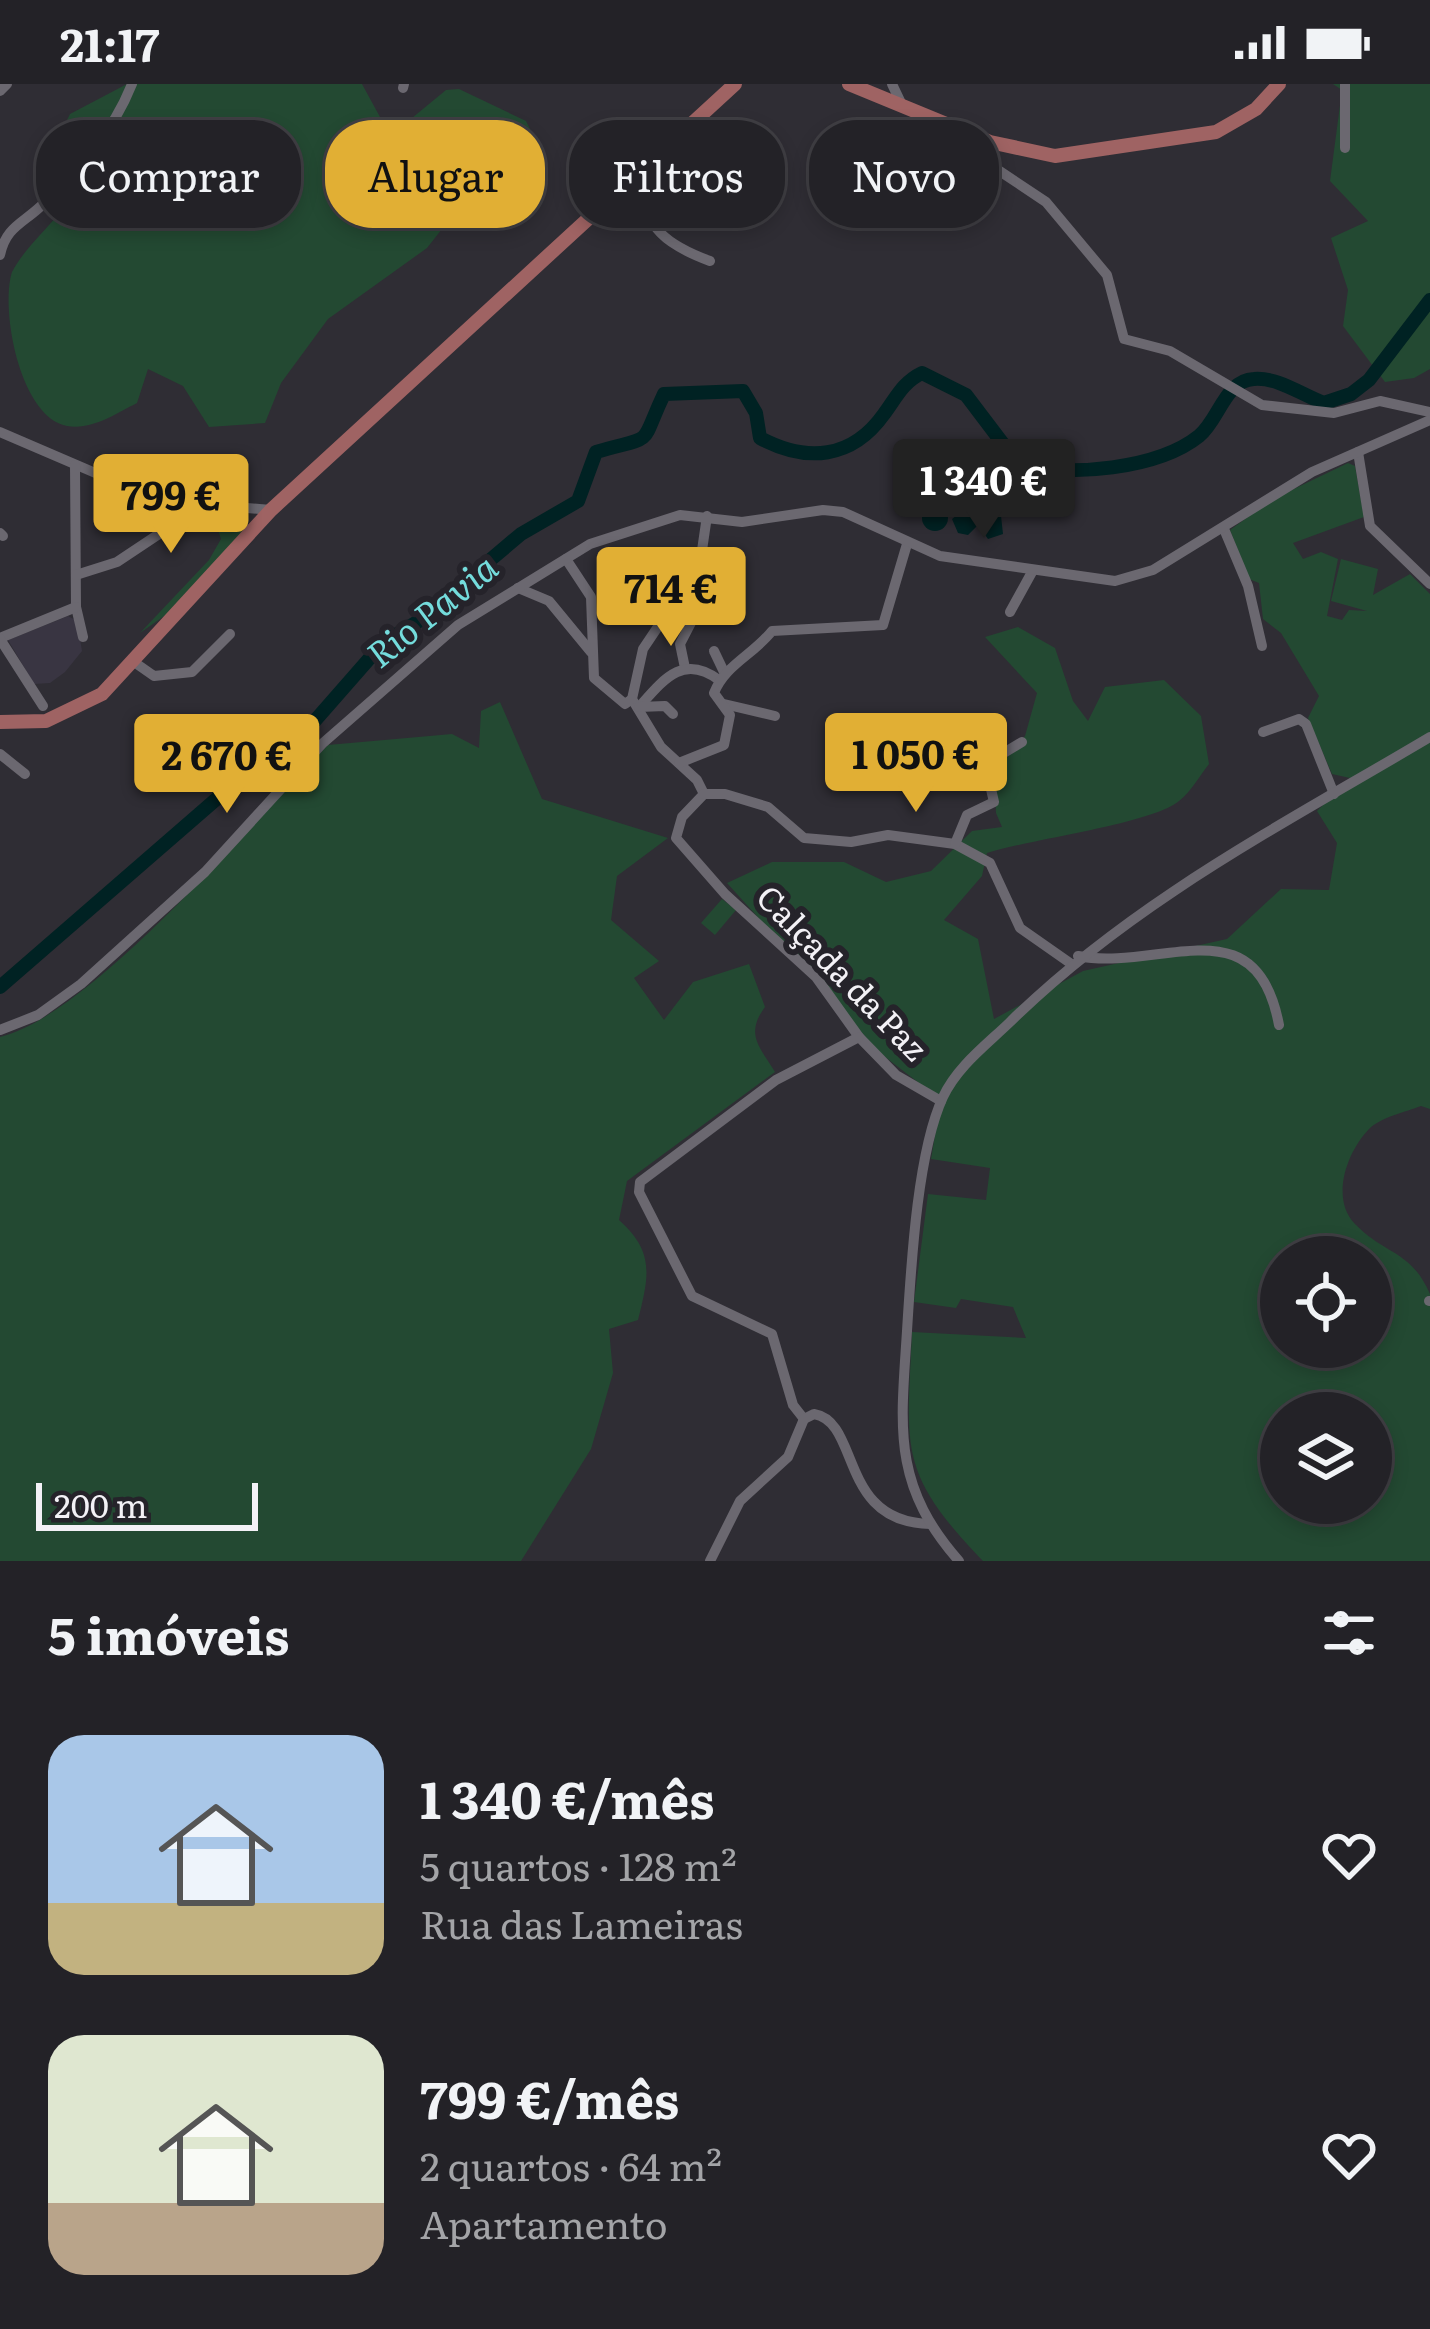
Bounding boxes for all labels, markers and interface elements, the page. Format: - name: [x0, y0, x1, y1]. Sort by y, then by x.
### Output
- text: 21:17: [60, 9, 159, 76]
- chip: Comprar: [36, 120, 301, 228]
- chip: Alugar: [325, 120, 545, 228]
- chip: Filtros: [569, 120, 785, 228]
- chip: Novo: [809, 120, 999, 228]
- pin: 1 340 €: [873, 439, 1095, 541]
- text: 1 340 €: [920, 449, 1048, 507]
- pin: 799 €: [87, 454, 255, 556]
- text: 799 €: [120, 464, 222, 522]
- water label: Rio Pavia: [353, 539, 508, 678]
- pin: 714 €: [587, 547, 755, 649]
- text: 714 €: [624, 557, 718, 615]
- pin: 1 050 €: [805, 713, 1027, 815]
- pin: 2 670 €: [116, 714, 338, 816]
- text: 1 050 €: [852, 723, 980, 781]
- text: 2 670 €: [161, 724, 293, 782]
- street label: Calçada da Paz: [747, 872, 941, 1070]
- map controls: [1260, 1236, 1392, 1524]
- button: locate: [1260, 1236, 1392, 1368]
- button: layers: [1260, 1392, 1392, 1524]
- scale bar: [36, 1477, 258, 1530]
- text: 200 m: [54, 1479, 148, 1528]
- text: 5 imóveis: [48, 1595, 290, 1671]
- icon: filters: [1316, 1600, 1382, 1666]
- text: 1 340 €/mês: [420, 1759, 714, 1835]
- icon: home: [144, 1783, 288, 1927]
- icon: heart: [1316, 1822, 1382, 1888]
- text: 5 quartos · 128 m²: [420, 1835, 737, 1893]
- text: Rua das Lameiras: [420, 1893, 743, 1951]
- text: 799 €/mês: [420, 2059, 679, 2135]
- icon: home: [144, 2083, 288, 2227]
- icon: heart: [1316, 2122, 1382, 2188]
- text: 2 quartos · 64 m²: [420, 2135, 722, 2193]
- text: Apartamento: [420, 2193, 668, 2251]

